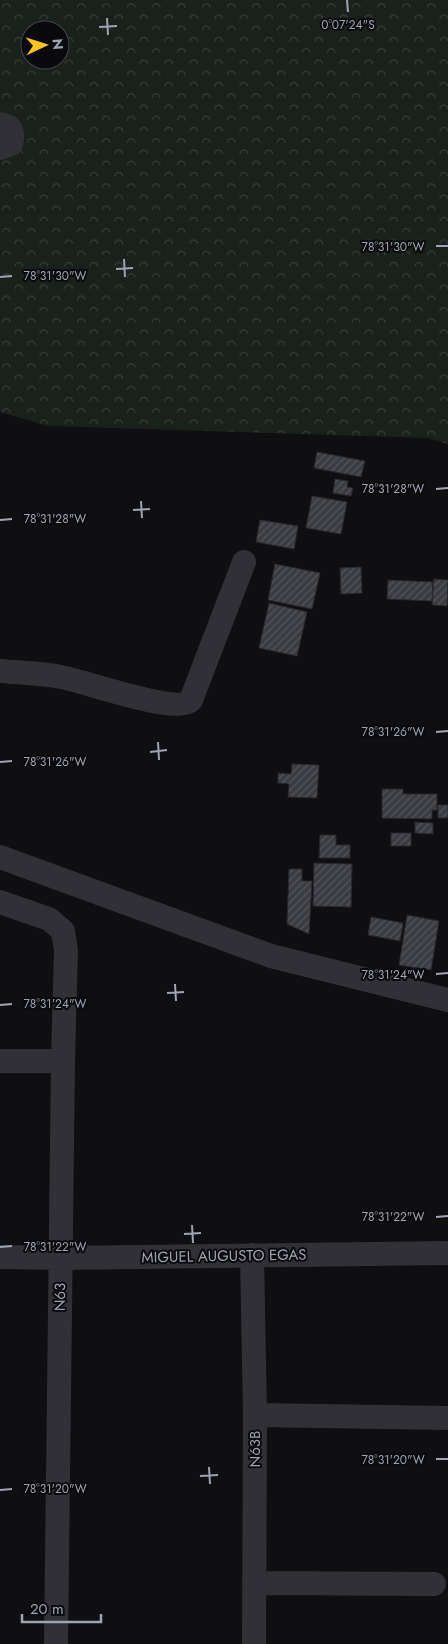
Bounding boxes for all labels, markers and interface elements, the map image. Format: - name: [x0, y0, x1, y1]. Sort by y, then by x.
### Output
- text: 0°07'24"S: [321, 16, 375, 34]
- north arrow: [20, 20, 70, 70]
- text: N: [48, 38, 68, 50]
- text: 78°31'30"W: [362, 238, 425, 256]
- text: 78°31'30"W: [24, 267, 87, 285]
- text: 78°31'28"W: [362, 480, 424, 498]
- text: 78°31'28"W: [24, 510, 86, 528]
- text: 78°31'26"W: [362, 723, 424, 741]
- text: 78°31'26"W: [24, 753, 86, 771]
- text: 78°31'24"W: [362, 966, 425, 984]
- text: 78°31'24"W: [24, 995, 87, 1013]
- text: 78°31'22"W: [362, 1208, 424, 1226]
- text: 78°31'22"W: [24, 1238, 86, 1256]
- street label: MIGUEL AUGUSTO EGAS: [141, 1244, 307, 1268]
- street label: N63: [49, 1283, 71, 1311]
- street label: N63B: [244, 1431, 266, 1467]
- text: 78°31'20"W: [361, 1451, 425, 1469]
- text: 78°31'20"W: [23, 1480, 87, 1498]
- scale bar: [22, 1592, 101, 1624]
- text: 20 m: [30, 1598, 64, 1620]

